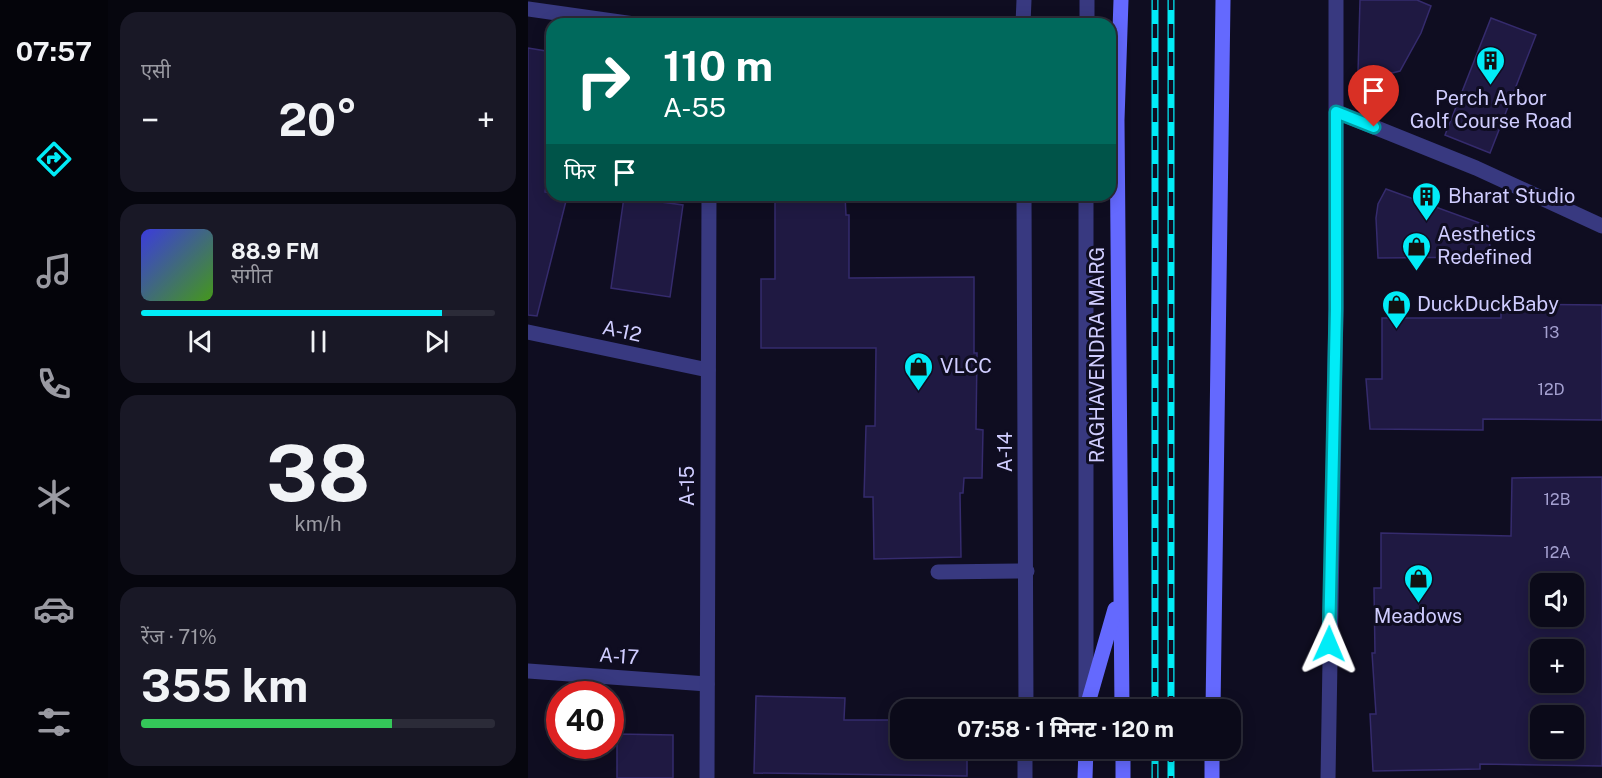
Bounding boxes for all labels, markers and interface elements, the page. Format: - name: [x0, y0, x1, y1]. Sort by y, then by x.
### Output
- text: 07:57: [16, 35, 92, 67]
- text: 110 m: [663, 41, 773, 90]
- icon: right: [564, 42, 642, 120]
- building icon: Perch Arbor Golf Course Road: [1475, 44, 1507, 86]
- text: एसी: [141, 59, 171, 83]
- pin: [1348, 65, 1399, 127]
- icon: arrive: [1357, 74, 1390, 107]
- place label: Perch Arbor Golf Course Road: [1410, 86, 1572, 133]
- text: A-55: [663, 91, 726, 123]
- text: 20°: [279, 93, 357, 146]
- text: −: [141, 101, 159, 139]
- text: +: [477, 101, 495, 139]
- icon: directions: [33, 138, 75, 180]
- icon: arrive: [608, 156, 641, 189]
- text: फिर: [564, 158, 596, 184]
- building icon: Bharat Studio: [1411, 180, 1443, 222]
- place label: Bharat Studio: [1448, 184, 1575, 208]
- place label: Aesthetics Redefined: [1437, 222, 1536, 269]
- shop icon: Aesthetics Redefined: [1400, 230, 1432, 272]
- text: 88.9 FM: [231, 238, 320, 264]
- street label: RAGHAVENDRA MARG: [1085, 247, 1109, 463]
- icon: music: [33, 250, 75, 292]
- text: संगीत: [231, 264, 272, 288]
- shop icon: DuckDuckBaby: [1380, 288, 1412, 330]
- place label: DuckDuckBaby: [1417, 292, 1559, 316]
- street label: A-12: [600, 315, 644, 347]
- house number: 13: [1543, 323, 1559, 342]
- icon: previous: [184, 325, 217, 358]
- icon: pause: [302, 325, 335, 358]
- icon: next: [420, 325, 453, 358]
- shop icon: VLCC: [903, 350, 935, 392]
- place label: VLCC: [940, 354, 992, 378]
- icon: phone: [33, 363, 75, 405]
- house number: 12D: [1537, 380, 1565, 399]
- text: 38: [266, 427, 370, 519]
- street label: A-14: [993, 432, 1017, 472]
- street label: A-15: [675, 466, 699, 506]
- icon: climate: [33, 476, 75, 518]
- house number: 12B: [1544, 490, 1570, 509]
- text: km/h: [294, 512, 342, 536]
- house number: 12A: [1543, 543, 1571, 562]
- shop icon: Meadows: [1402, 562, 1434, 604]
- map controls: [1530, 573, 1584, 759]
- button: sound: [1530, 573, 1584, 627]
- icon: car: [33, 588, 75, 630]
- place label: Meadows: [1374, 604, 1462, 628]
- position arrow: [1297, 612, 1361, 676]
- text: रेंज · 71%: [141, 625, 217, 649]
- button: +: [1530, 639, 1584, 693]
- street label: A-17: [598, 643, 640, 669]
- text: 355 km: [141, 659, 308, 712]
- speed limit sign: 40: [546, 681, 624, 759]
- icon: filters: [33, 701, 75, 743]
- button: −: [1530, 705, 1584, 759]
- text: 07:58 · 1 मिनट · 120 m: [957, 716, 1174, 742]

